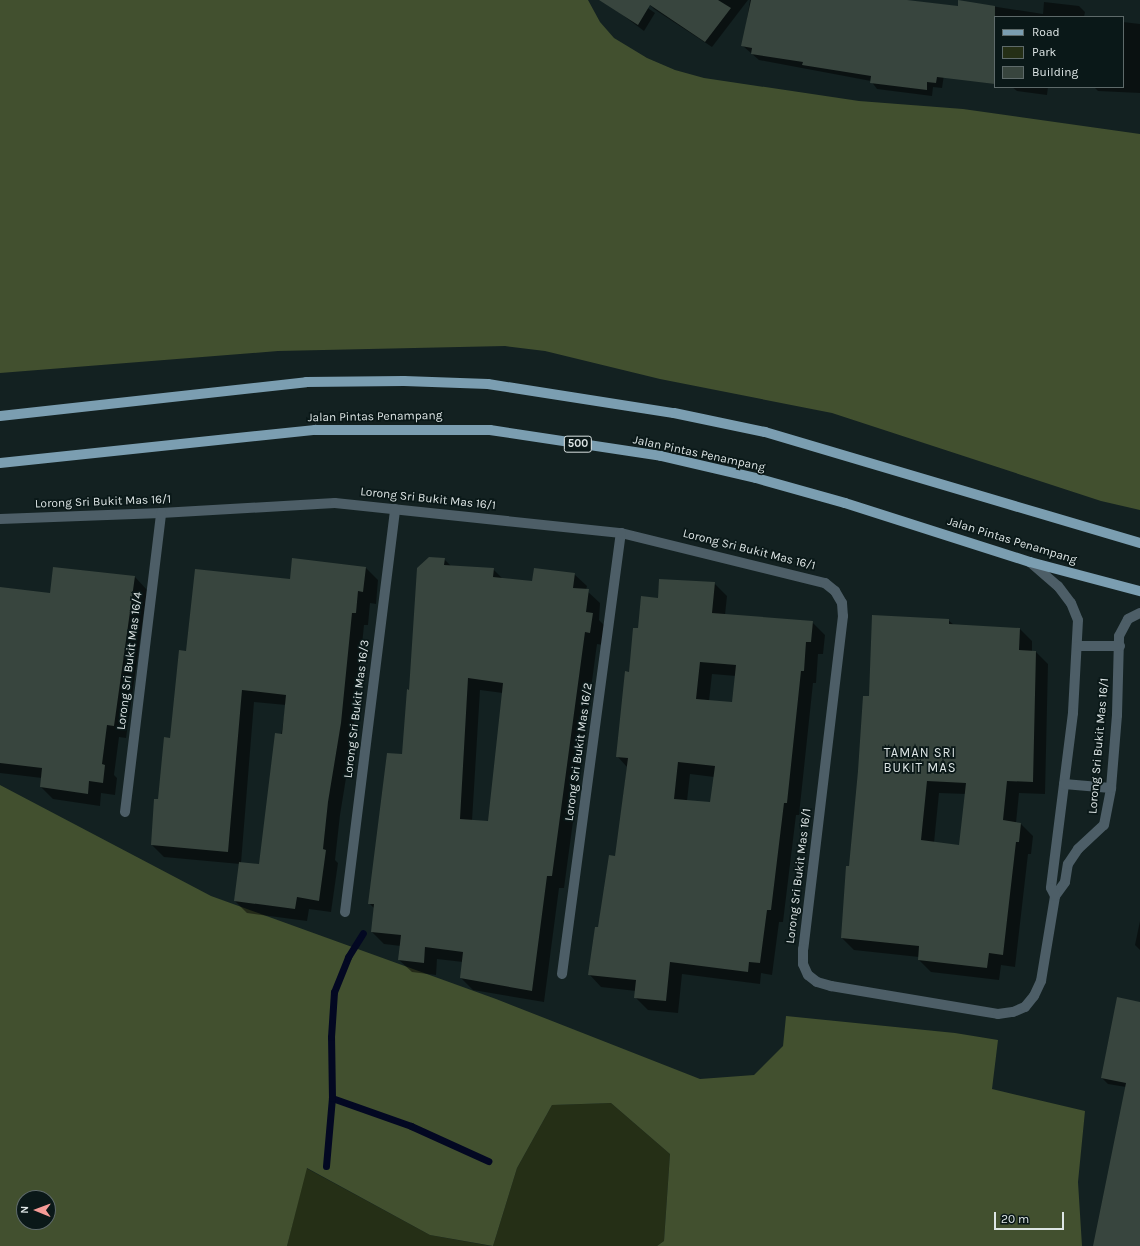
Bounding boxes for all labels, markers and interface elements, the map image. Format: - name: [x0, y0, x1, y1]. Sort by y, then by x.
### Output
- legend: [994, 16, 1124, 88]
- text: Road: [1032, 25, 1060, 39]
- text: Park: [1032, 45, 1056, 59]
- text: Building: [1032, 65, 1078, 79]
- street label: Jalan Pintas Penampang: [308, 409, 442, 425]
- street label: Jalan Pintas Penampang: [632, 433, 766, 475]
- road number: 500: [563, 435, 593, 453]
- street label: Lorong Sri Bukit Mas 16/1: [359, 485, 497, 513]
- street label: Lorong Sri Bukit Mas 16/1: [35, 492, 171, 512]
- street label: Jalan Pintas Penampang: [945, 514, 1079, 568]
- street label: Lorong Sri Bukit Mas 16/1: [681, 527, 817, 573]
- street label: Lorong Sri Bukit Mas 16/4: [114, 591, 146, 731]
- street label: Lorong Sri Bukit Mas 16/3: [341, 639, 373, 779]
- street label: Lorong Sri Bukit Mas 16/1: [1086, 677, 1112, 815]
- street label: Lorong Sri Bukit Mas 16/2: [562, 682, 596, 822]
- district label: TAMAN SRI BUKIT MAS: [883, 746, 957, 777]
- street label: Lorong Sri Bukit Mas 16/1: [784, 807, 814, 945]
- north arrow: [16, 1190, 56, 1230]
- scale bar: [996, 1204, 1066, 1230]
- text: N: [18, 1206, 31, 1214]
- text: 20 m: [1001, 1212, 1029, 1226]

